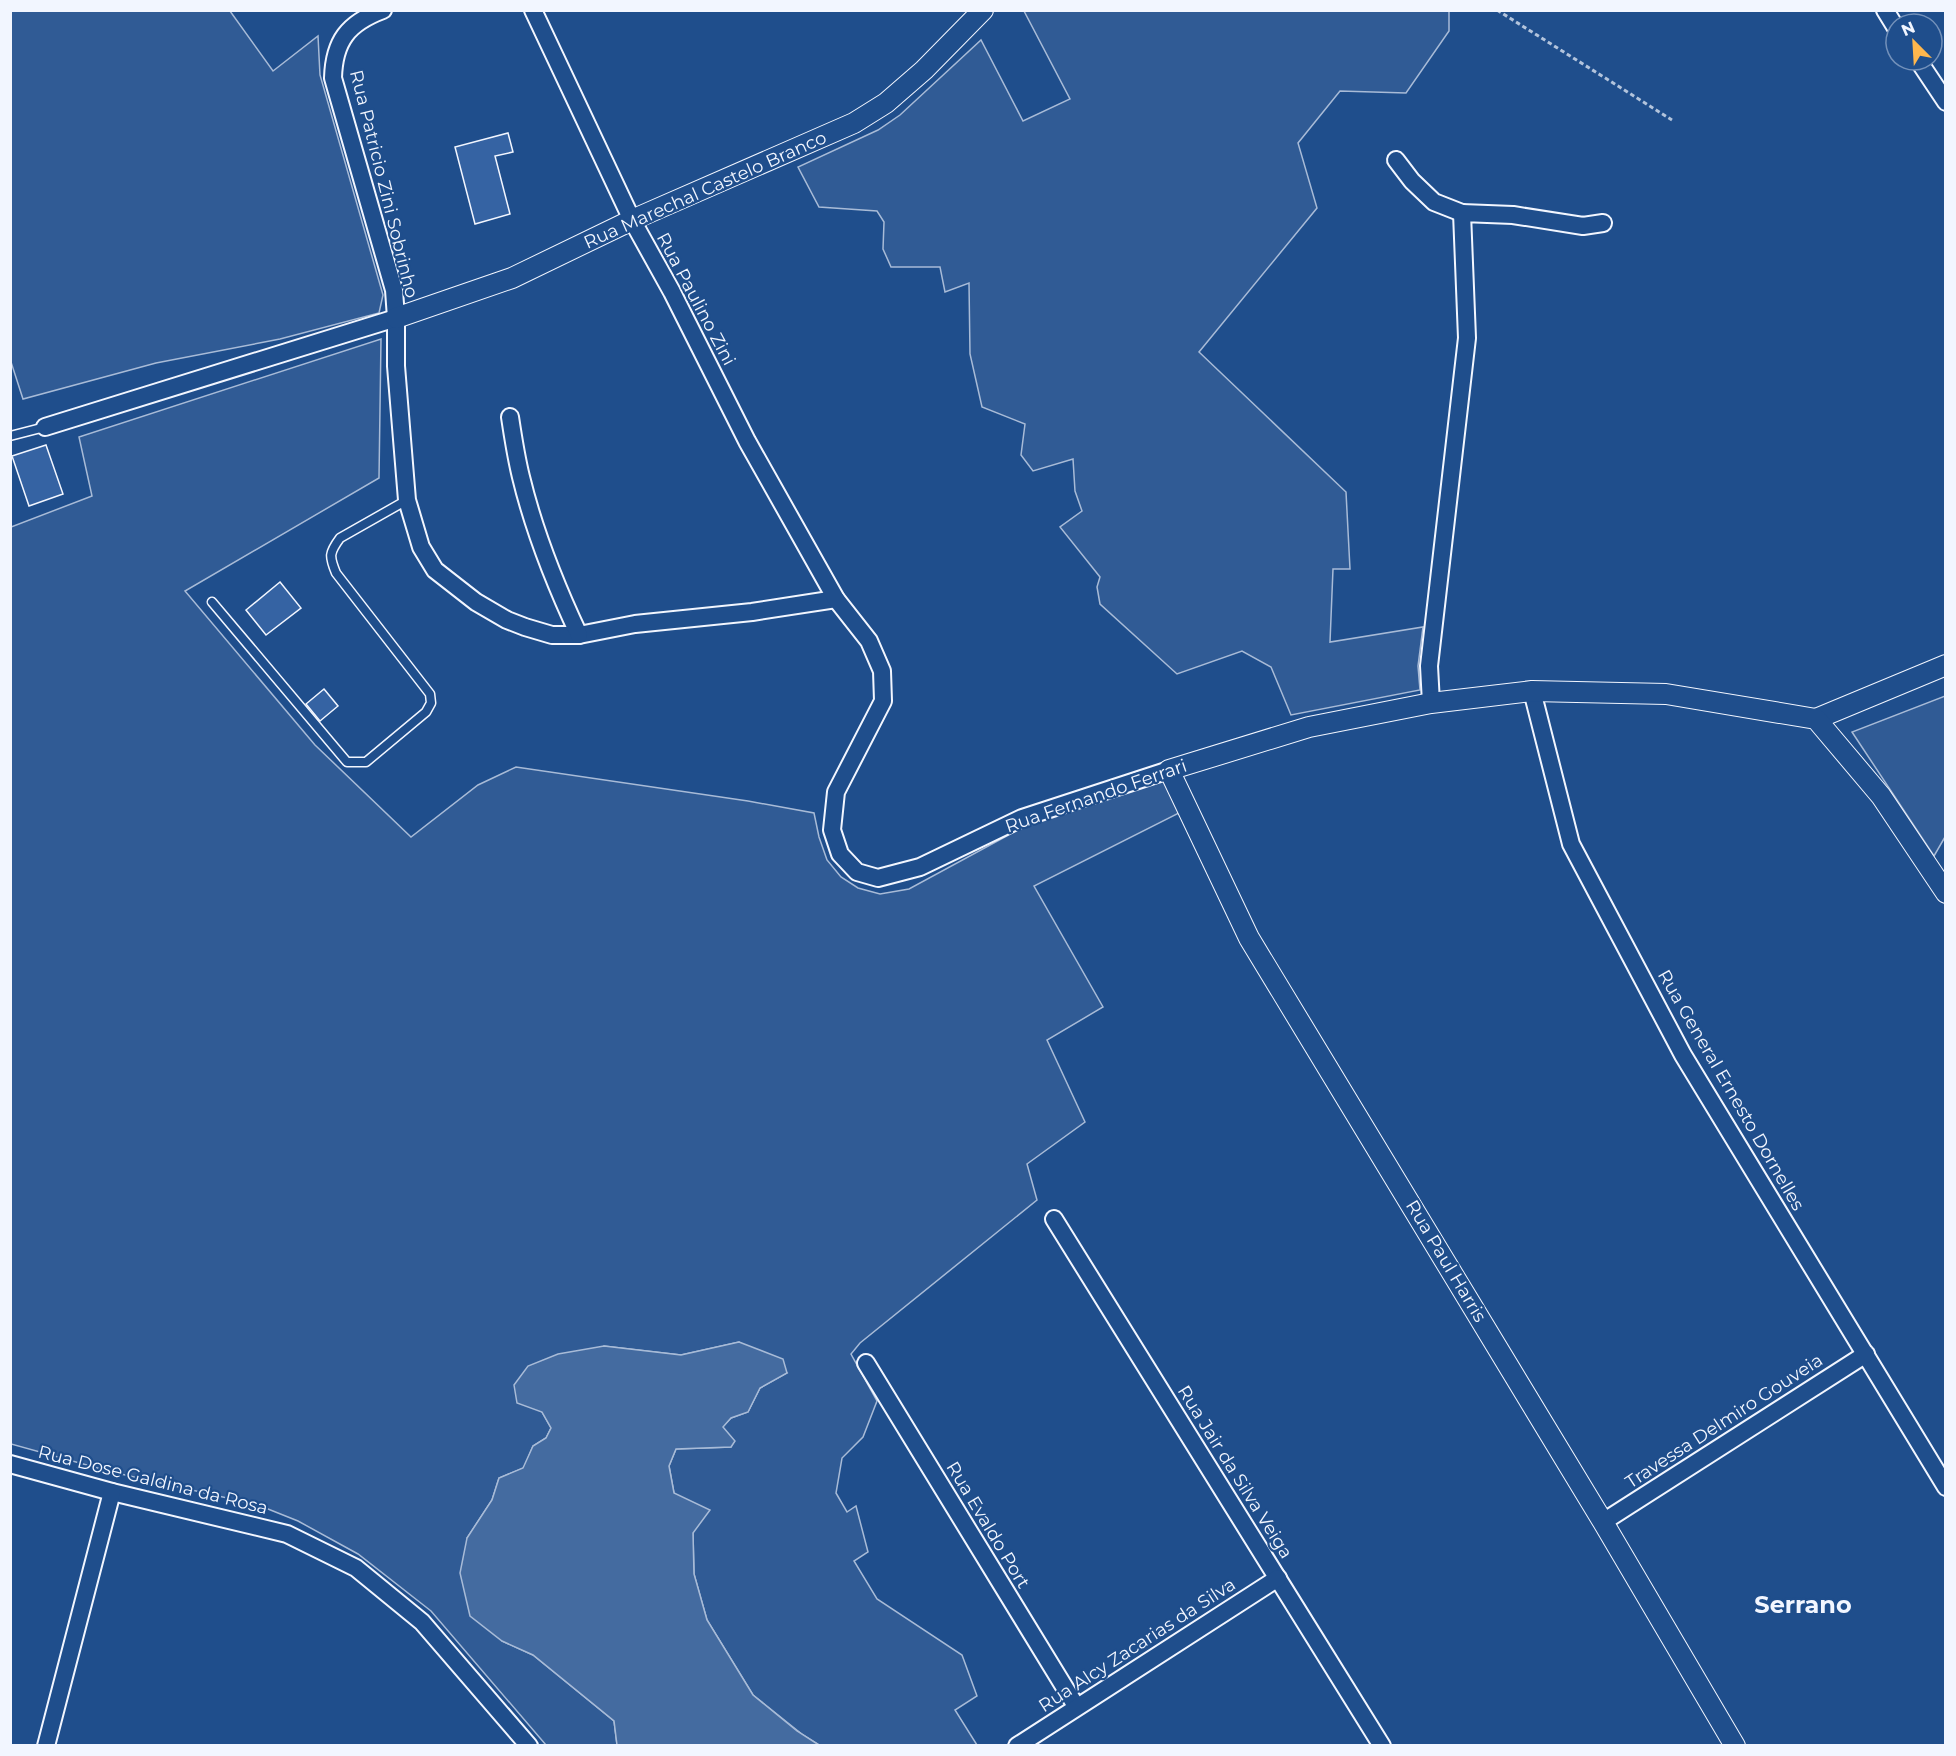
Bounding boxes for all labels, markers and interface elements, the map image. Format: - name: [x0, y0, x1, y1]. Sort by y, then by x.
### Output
- north arrow: [1884, 12, 1944, 72]
- text: N: [1898, 17, 1918, 40]
- street label: Rua Patricio Zini Sobrinho: [345, 68, 423, 300]
- street label: Rua Marechal Castelo Branco: [580, 126, 830, 254]
- street label: Rua Paulino Zini: [652, 229, 740, 369]
- street label: Rua Fernando Ferrari: [1002, 755, 1190, 837]
- street label: Rua General Ernesto Dornelles: [1653, 966, 1809, 1215]
- street label: Rua Paul Harris: [1401, 1196, 1491, 1326]
- street label: Travessa Delmiro Gouveia: [1621, 1349, 1827, 1493]
- street label: Rua Jair da Silva Veiga: [1173, 1381, 1297, 1563]
- street label: Rua Dose Galdina da Rosa: [36, 1441, 270, 1519]
- street label: Rua Evaldo Port: [941, 1458, 1035, 1592]
- street label: Rua Alcy Zacarias da Silva: [1034, 1573, 1240, 1717]
- district label: Serrano: [1754, 1590, 1852, 1619]

